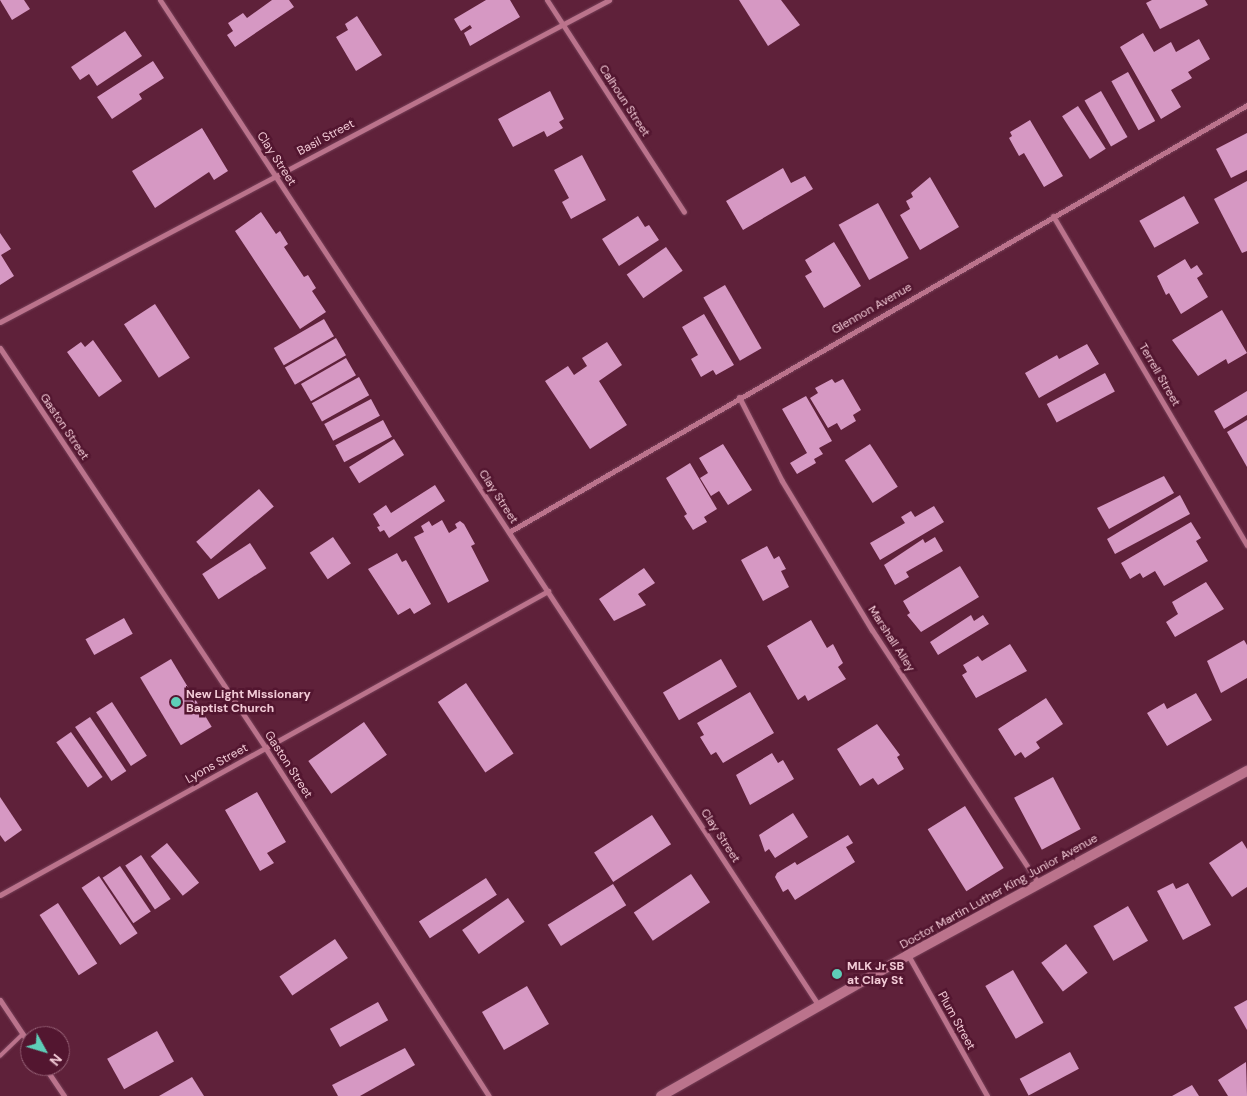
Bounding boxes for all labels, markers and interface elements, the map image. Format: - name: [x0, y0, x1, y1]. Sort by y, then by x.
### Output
- street label: Calhoun Street: [595, 62, 653, 140]
- street label: Basil Street: [295, 117, 357, 159]
- street label: Clay Street: [253, 129, 299, 189]
- street label: Glennon Avenue: [829, 280, 915, 338]
- street label: Terrell Street: [1135, 341, 1183, 409]
- street label: Gaston Street: [36, 391, 92, 463]
- street label: Clay Street: [475, 467, 521, 527]
- street label: Marshall Alley: [864, 603, 918, 675]
- place label: New Light Missionary Baptist Church: [186, 688, 311, 716]
- marker: New Light Missionary Baptist Church: [170, 696, 182, 708]
- street label: Gaston Street: [261, 729, 315, 801]
- street label: Lyons Street: [183, 741, 251, 787]
- street label: Clay Street: [697, 806, 743, 866]
- street label: Doctor Martin Luther King Junior Avenue: [897, 831, 1101, 953]
- place label: MLK Jr SB at Clay St: [847, 960, 904, 988]
- marker: MLK Jr SB at Clay St: [831, 968, 843, 980]
- street label: Plum Street: [934, 989, 978, 1053]
- north arrow: [20, 1026, 70, 1076]
- text: N: [46, 1050, 66, 1069]

